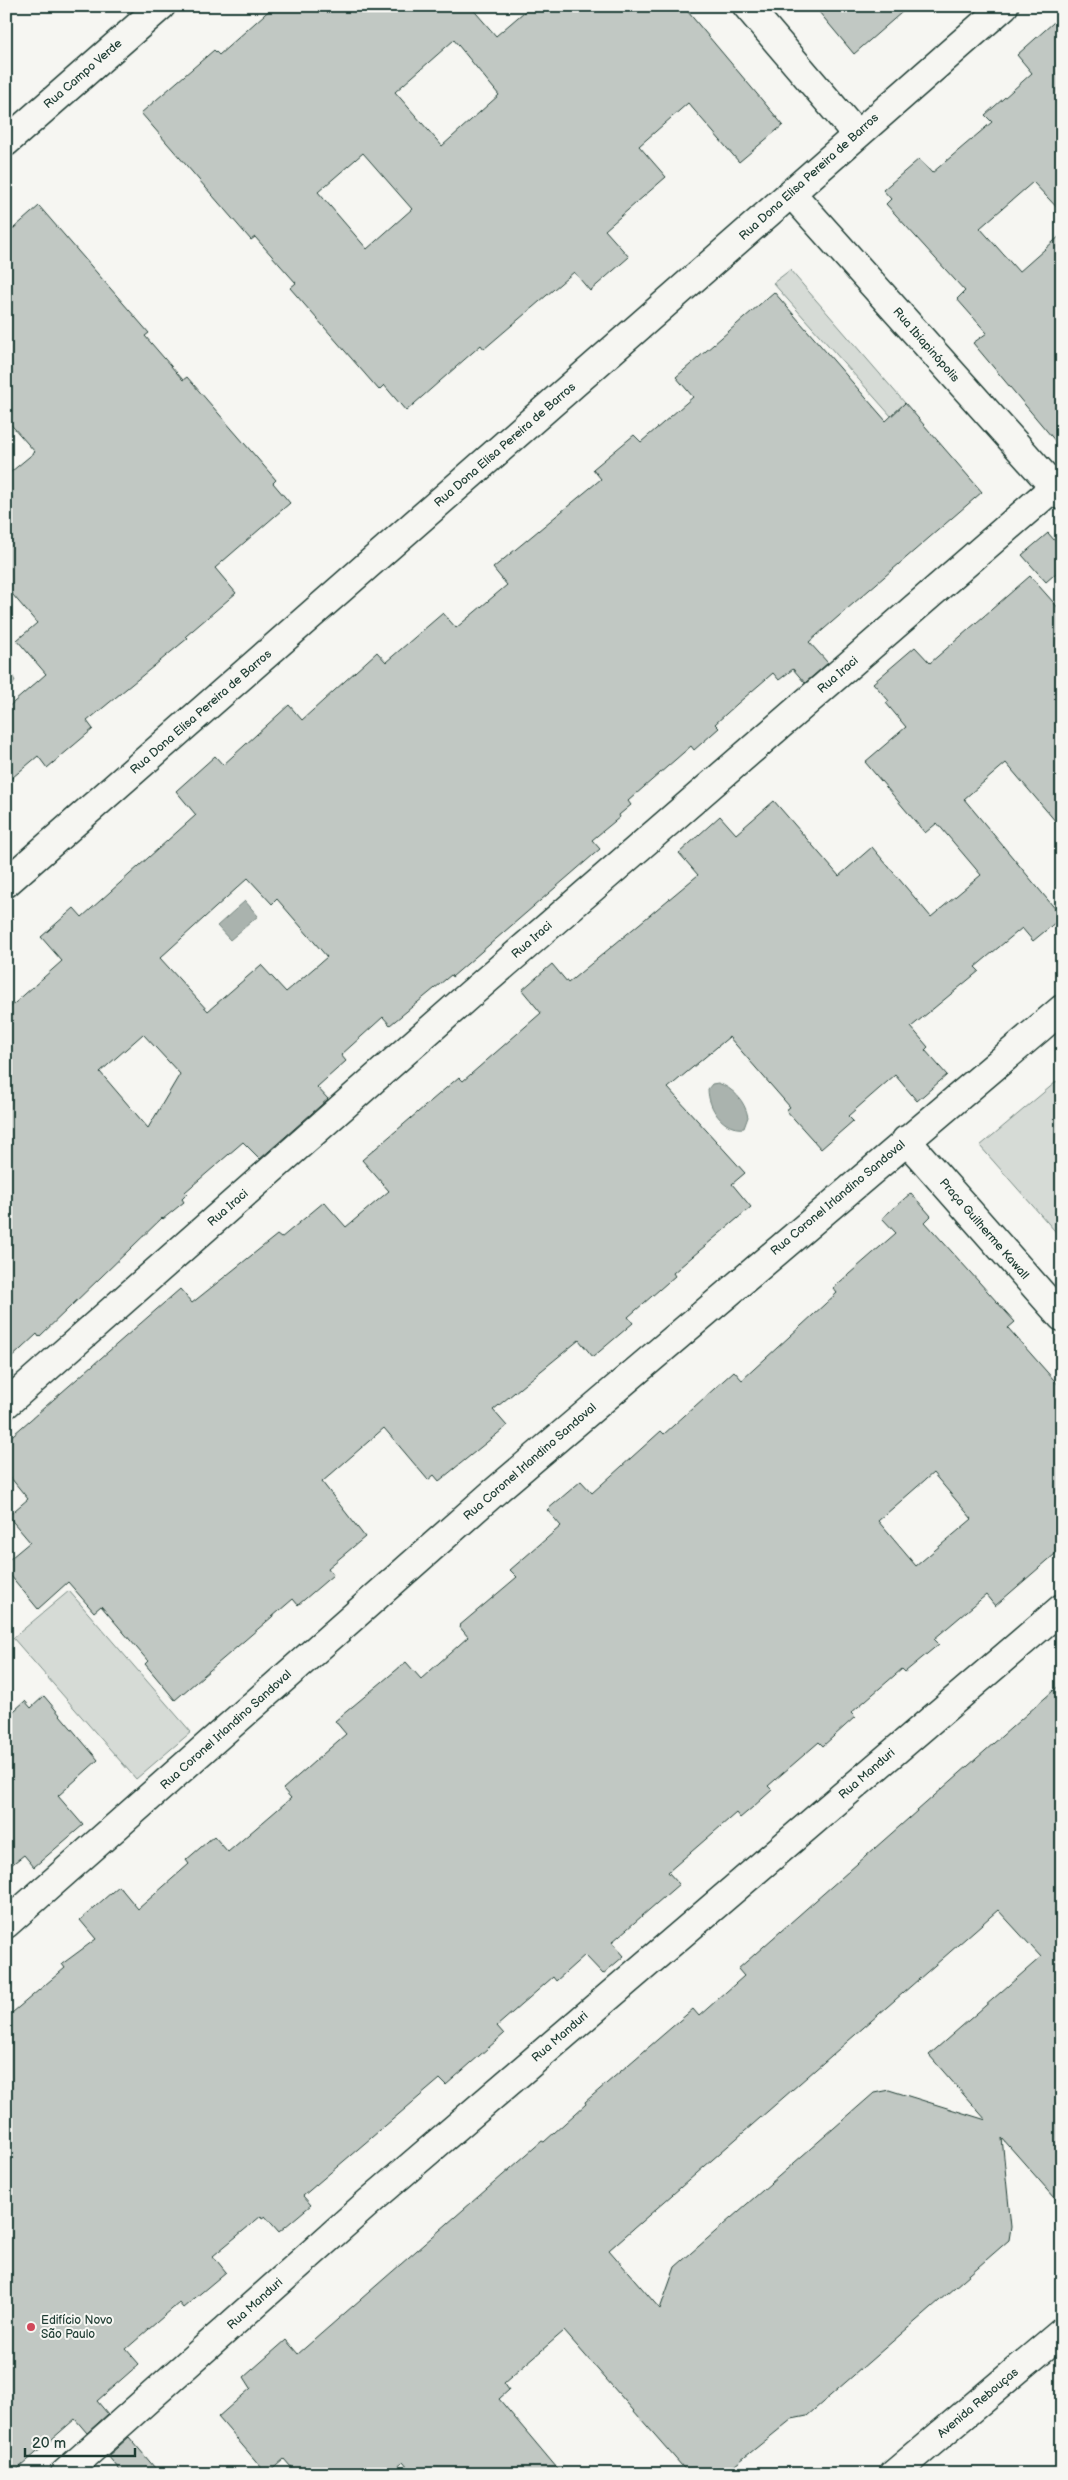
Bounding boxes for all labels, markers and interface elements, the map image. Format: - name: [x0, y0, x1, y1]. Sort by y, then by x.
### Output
- street label: Rua Campo Verde: [41, 36, 125, 112]
- street label: Rua Dona Elisa Pereira de Barros: [736, 110, 882, 244]
- street label: Rua Ibiapinópolis: [890, 305, 963, 385]
- street label: Rua Dona Elisa Pereira de Barros: [431, 379, 579, 511]
- street label: Rua Dona Elisa Pereira de Barros: [127, 646, 275, 778]
- street label: Rua Iraci: [815, 653, 862, 697]
- street label: Rua Iraci: [509, 918, 556, 962]
- street label: Rua Coronel Irlandino Sandoval: [768, 1137, 908, 1259]
- street label: Praça Guilherme Kawall: [936, 1175, 1032, 1283]
- street label: Rua Iraci: [205, 1186, 252, 1230]
- street label: Rua Coronel Irlandino Sandoval: [460, 1400, 600, 1524]
- street label: Rua Coronel Irlandino Sandoval: [157, 1667, 295, 1793]
- street label: Rua Manduri: [836, 1745, 898, 1803]
- street label: Rua Manduri: [529, 2008, 591, 2066]
- street label: Rua Manduri: [224, 2275, 286, 2333]
- place label: Edifício Novo São Paulo: [41, 2313, 113, 2342]
- marker: Edifício Novo São Paulo: [25, 2321, 37, 2333]
- street label: Avenida Rebouças: [934, 2365, 1022, 2441]
- scale bar: [25, 2425, 135, 2457]
- text: 20 m: [32, 2434, 66, 2453]

